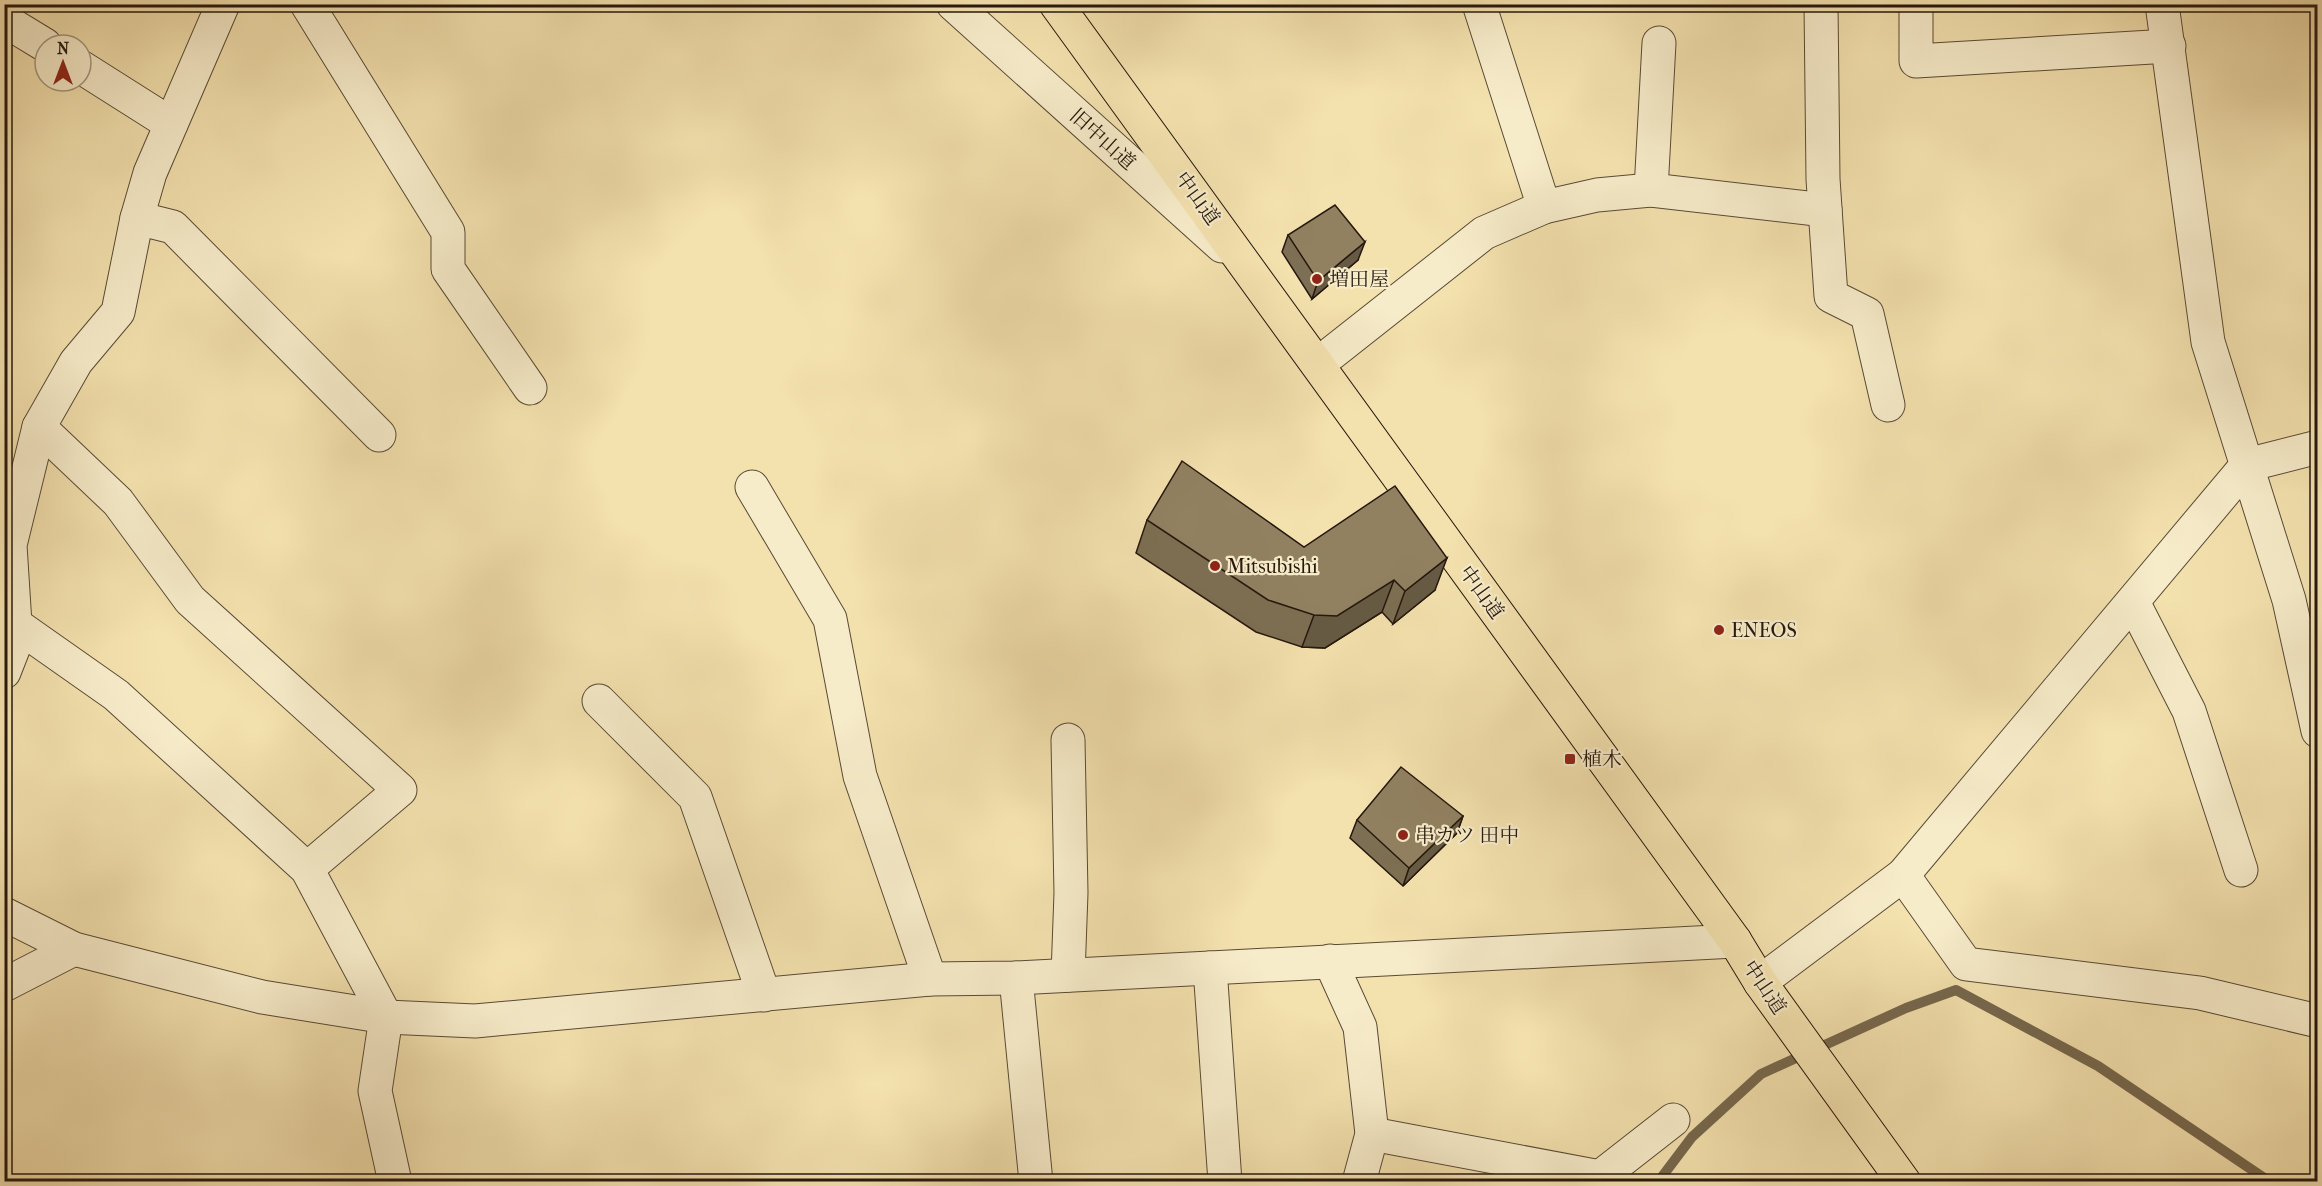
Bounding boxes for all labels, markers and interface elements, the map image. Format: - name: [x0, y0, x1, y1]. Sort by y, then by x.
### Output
- north arrow: [33, 33, 93, 93]
- text: N: [57, 39, 70, 58]
- street label: 旧中山道: [1065, 104, 1140, 175]
- street label: 中山道: [1171, 167, 1225, 229]
- place label: 増田屋: [1329, 268, 1389, 291]
- marker: 増田屋: [1310, 272, 1324, 286]
- place label: Mitsubishi: [1227, 555, 1318, 578]
- marker: Mitsubishi: [1208, 559, 1222, 573]
- street label: 中山道: [1455, 561, 1509, 623]
- place label: ENEOS: [1731, 619, 1797, 642]
- marker: ENEOS: [1712, 623, 1726, 637]
- place label: 植木: [1582, 748, 1622, 771]
- marker: 植木: [1563, 752, 1577, 766]
- place label: 串カツ 田中: [1415, 824, 1519, 847]
- marker: 串カツ 田中: [1396, 828, 1410, 842]
- street label: 中山道: [1738, 956, 1791, 1019]

